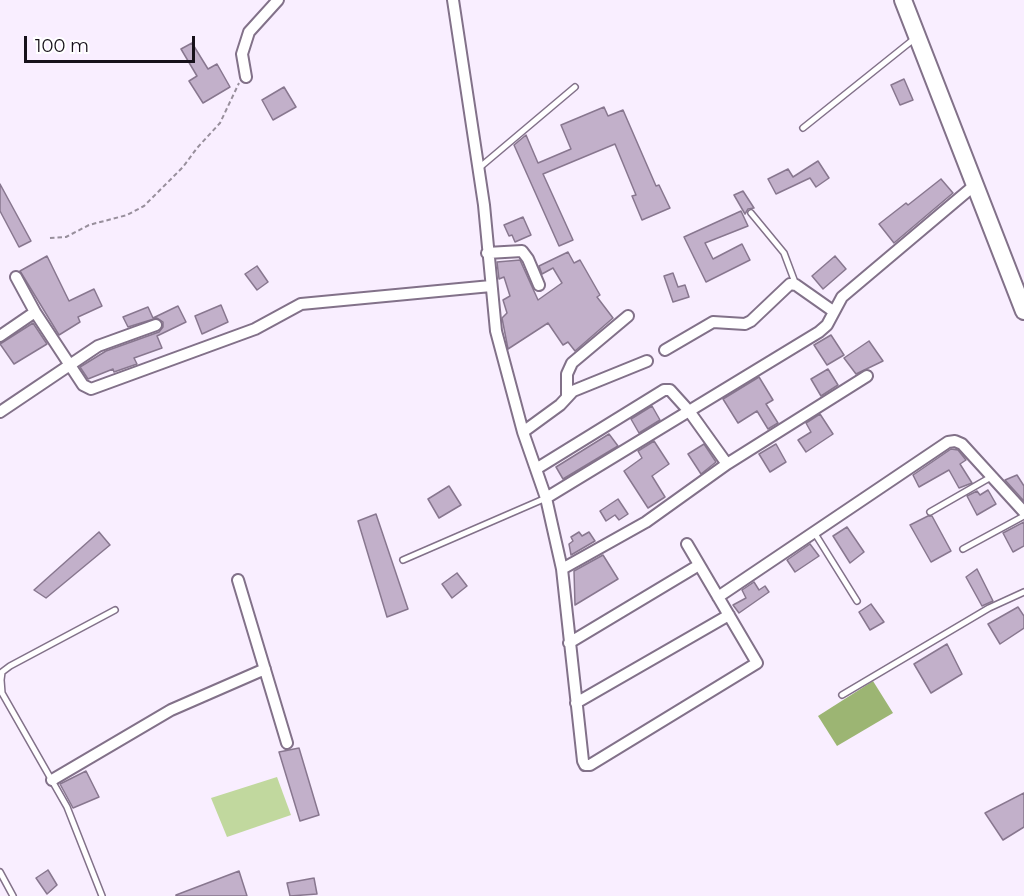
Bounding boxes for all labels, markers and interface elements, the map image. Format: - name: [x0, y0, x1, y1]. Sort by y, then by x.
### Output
- scale bar: [27, 24, 198, 62]
- text: 100 m: [35, 35, 89, 57]

